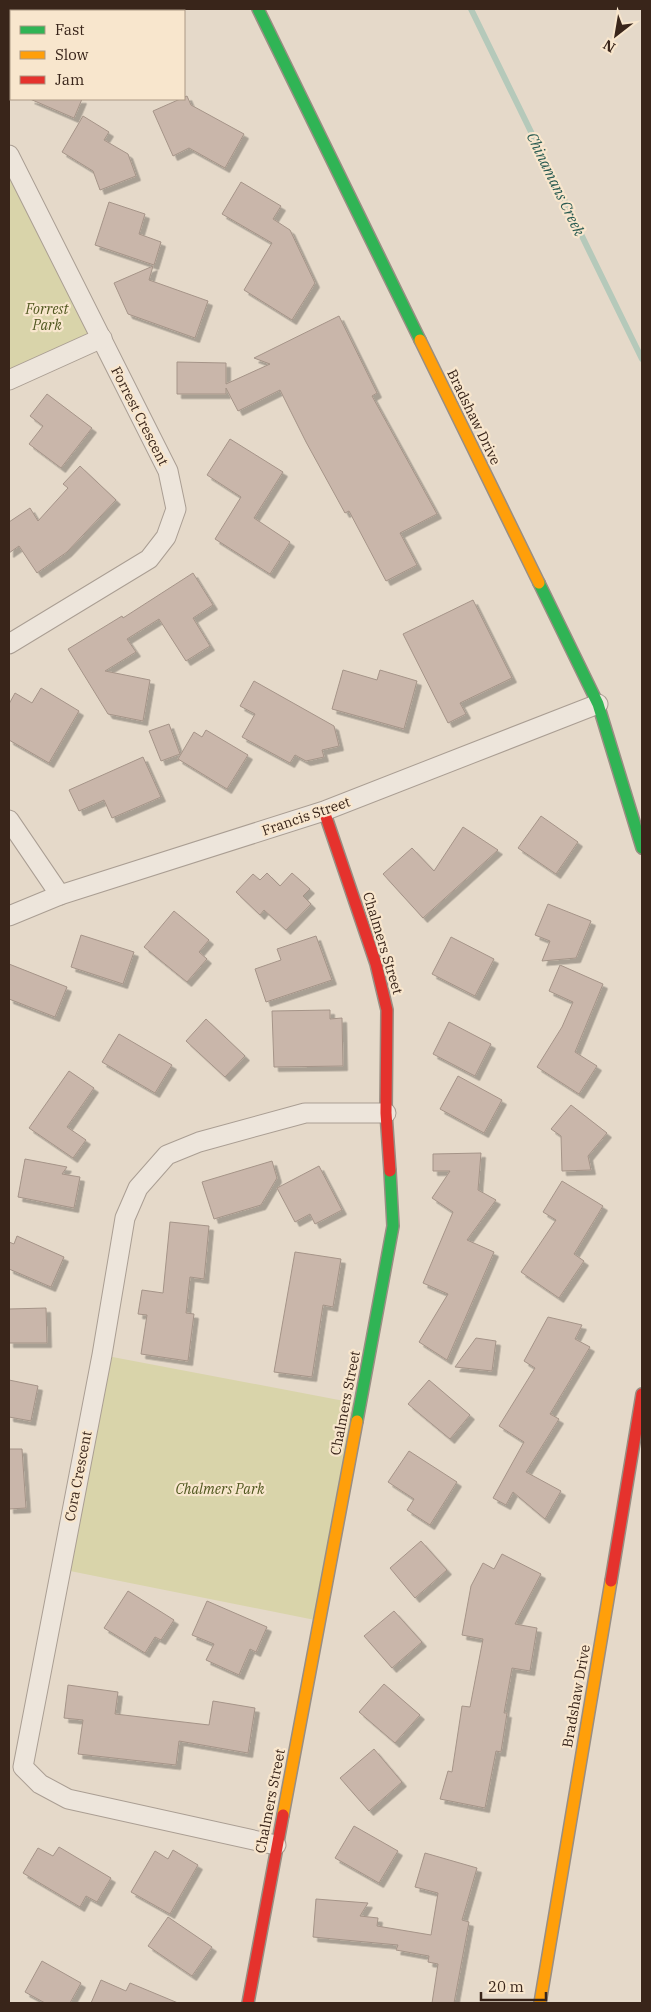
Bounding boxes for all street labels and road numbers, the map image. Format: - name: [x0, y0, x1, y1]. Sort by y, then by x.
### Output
- street label: Forrest Crescent: [107, 363, 173, 469]
- street label: Bradshaw Drive: [443, 366, 505, 468]
- street label: Francis Street: [259, 792, 353, 840]
- street label: Chalmers Street: [359, 890, 407, 996]
- street label: Chalmers Street: [326, 1349, 364, 1457]
- street label: Cora Crescent: [60, 1429, 96, 1523]
- street label: Bradshaw Drive: [558, 1643, 594, 1749]
- street label: Chalmers Street: [251, 1747, 289, 1855]

